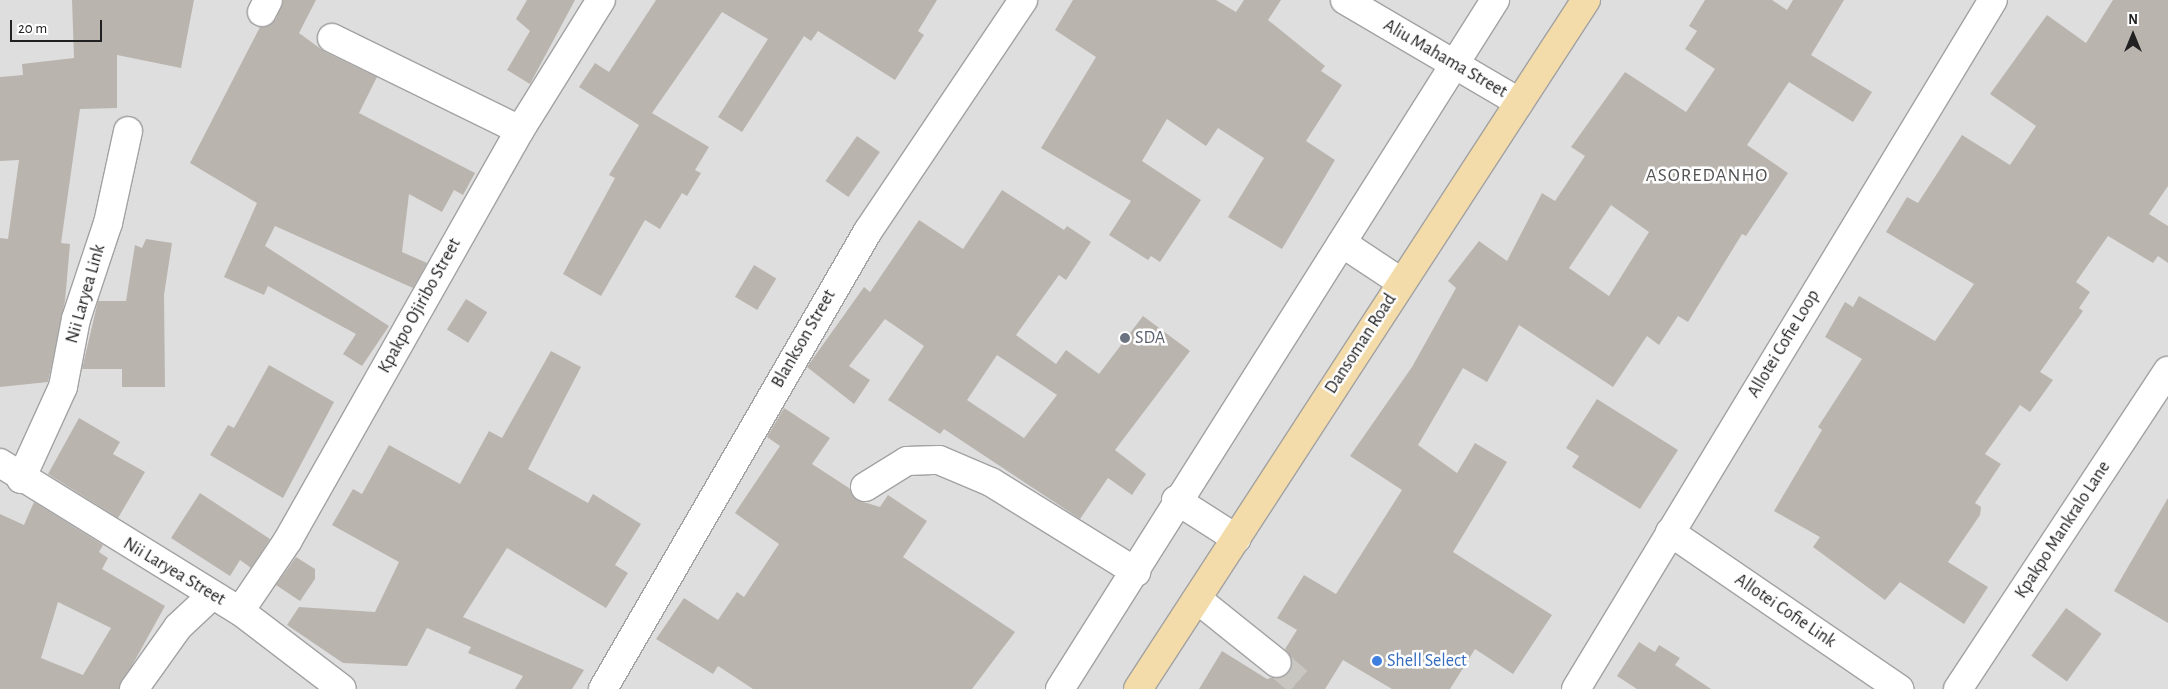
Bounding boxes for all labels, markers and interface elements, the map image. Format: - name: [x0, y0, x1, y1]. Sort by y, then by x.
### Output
- scale bar: [12, 10, 105, 42]
- north arrow: [2108, 10, 2158, 60]
- text: N: [2128, 13, 2138, 27]
- street label: Aliu Mahama Street: [1379, 15, 1511, 103]
- text: 20 m: [18, 21, 47, 36]
- district label: ASOREDANHO: [1645, 165, 1769, 187]
- street label: Kpakpo Ojiribo Street: [374, 235, 466, 377]
- street label: Nii Laryea Link: [62, 242, 110, 346]
- street label: Blankson Street: [767, 286, 841, 392]
- street label: Allotei Cofie Loop: [1743, 286, 1825, 402]
- street label: Dansoman Road: [1321, 290, 1401, 398]
- place label: SDA: [1135, 327, 1165, 349]
- marker: SDA: [1119, 332, 1131, 344]
- street label: Kpakpo Mankralo Lane: [2011, 457, 2115, 603]
- street label: Nii Laryea Street: [119, 533, 229, 611]
- street label: Allotei Cofie Link: [1730, 569, 1840, 653]
- place label: Shell Select: [1387, 650, 1467, 672]
- marker: Shell Select: [1371, 655, 1383, 667]

